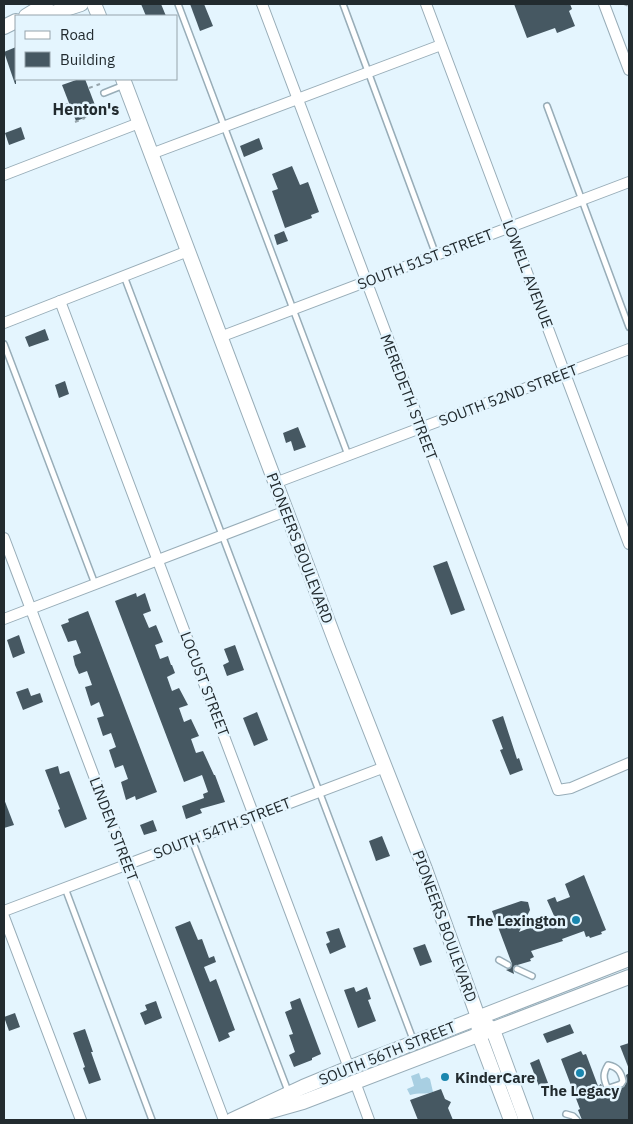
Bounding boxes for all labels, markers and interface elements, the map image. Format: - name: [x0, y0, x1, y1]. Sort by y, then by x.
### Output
- legend: [15, 15, 178, 80]
- text: Road: [60, 25, 95, 44]
- text: Building: [60, 50, 115, 69]
- district label: Henton's: [53, 99, 119, 119]
- street label: LOWELL AVENUE: [499, 217, 557, 331]
- street label: SOUTH 51ST STREET: [355, 224, 496, 294]
- street label: MEREDETH STREET: [376, 331, 442, 463]
- street label: SOUTH 52ND STREET: [436, 360, 581, 430]
- street label: PIONEERS BOULEVARD: [262, 470, 338, 626]
- street label: LOCUST STREET: [176, 629, 234, 739]
- street label: LINDEN STREET: [85, 774, 143, 884]
- street label: SOUTH 54TH STREET: [151, 793, 294, 863]
- street label: PIONEERS BOULEVARD: [409, 848, 481, 1004]
- place label: The Lexington: [467, 911, 566, 930]
- marker: The Lexington: [570, 914, 582, 926]
- street label: SOUTH 56TH STREET: [316, 1017, 459, 1089]
- marker: The Legacy: [574, 1067, 586, 1079]
- place label: KinderCare: [455, 1068, 535, 1087]
- marker: KinderCare: [439, 1071, 451, 1083]
- place label: The Legacy: [541, 1081, 619, 1100]

